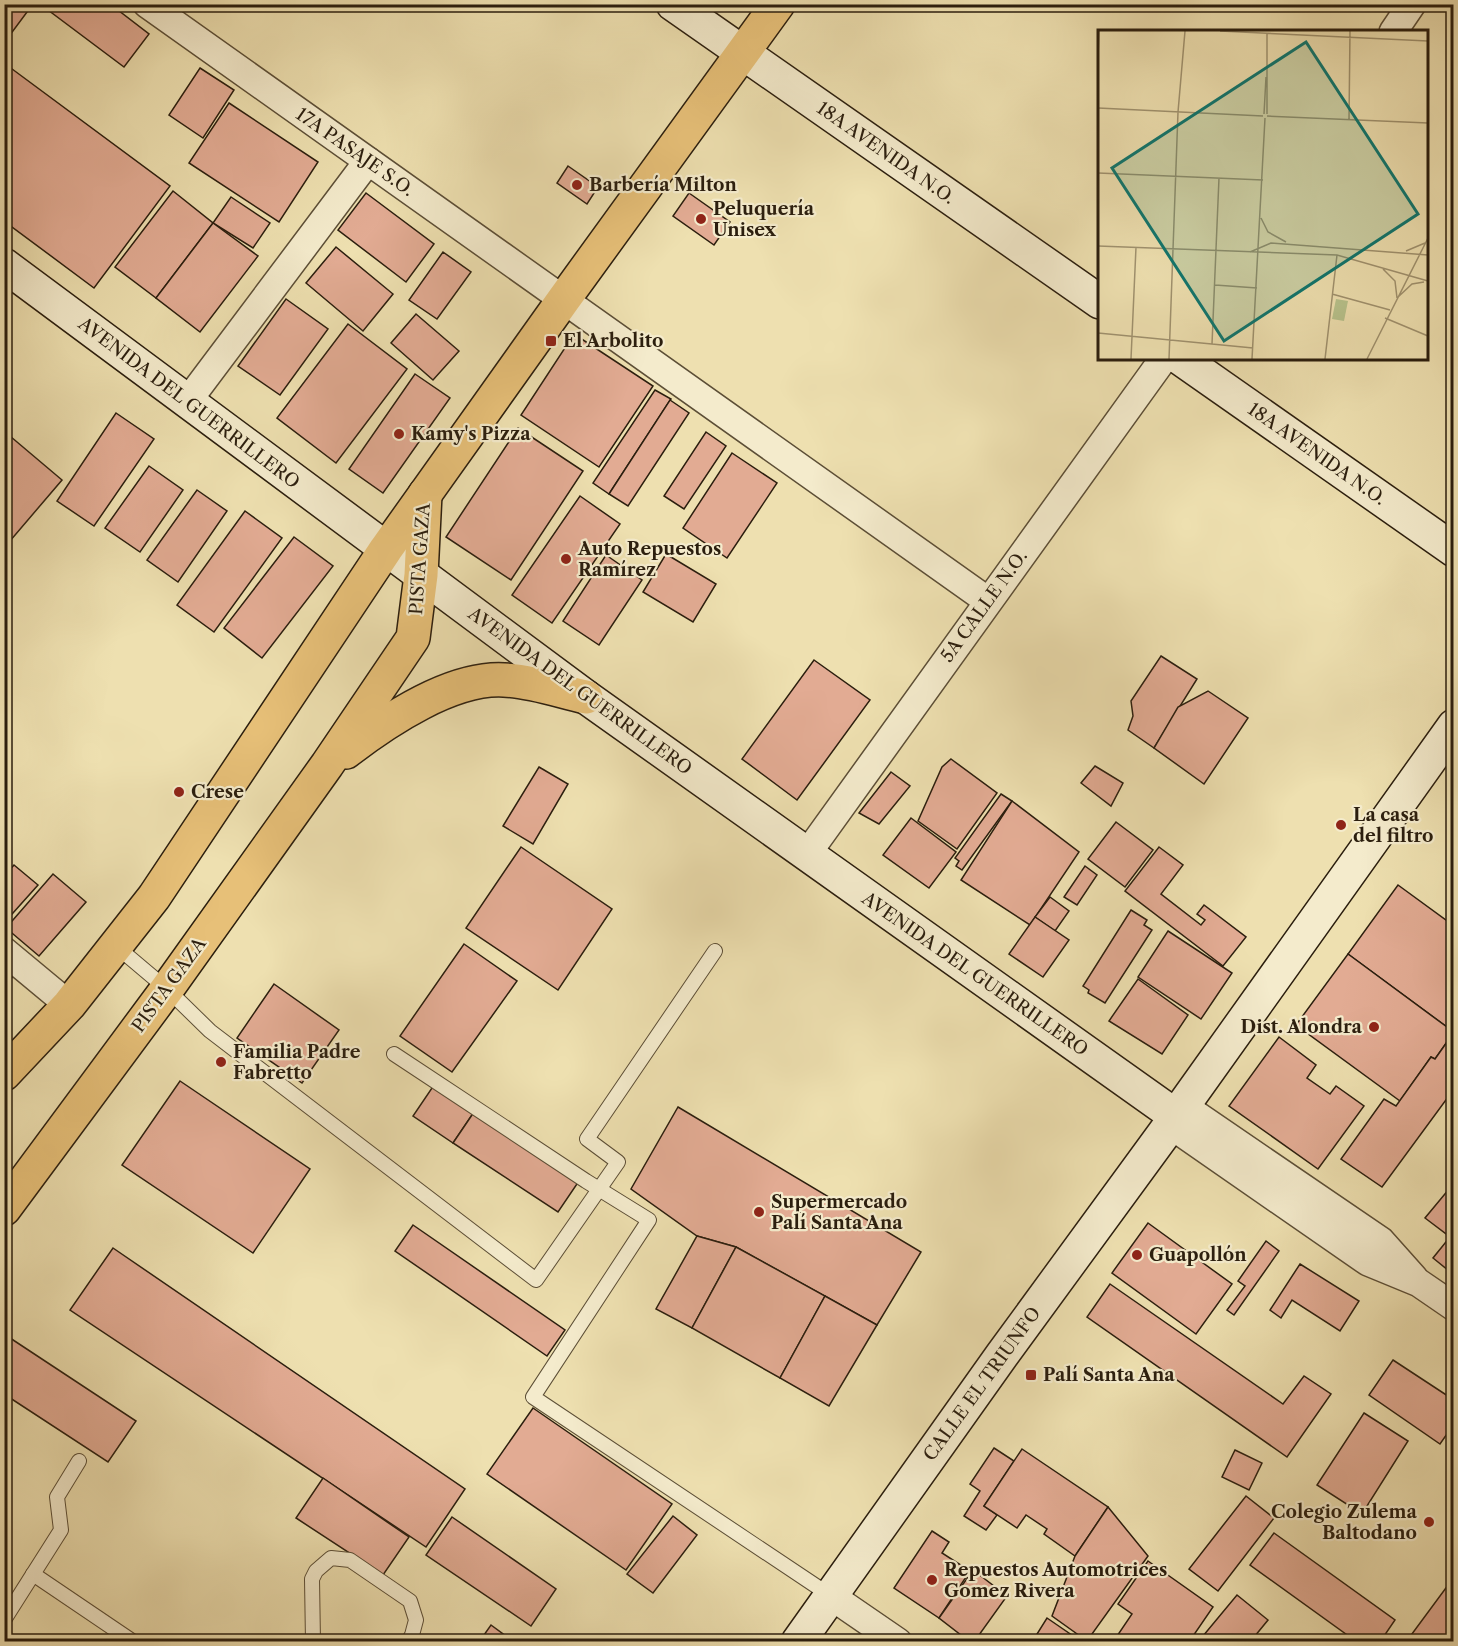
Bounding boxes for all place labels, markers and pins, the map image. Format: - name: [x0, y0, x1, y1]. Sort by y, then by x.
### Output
- place label: Barbería Milton: [589, 174, 738, 196]
- marker: Barbería Milton: [570, 178, 584, 192]
- place label: Peluquería Unisex: [713, 198, 815, 241]
- marker: Peluquería Unisex: [694, 212, 708, 226]
- place label: El Arbolito: [563, 330, 664, 352]
- marker: El Arbolito: [544, 334, 558, 348]
- place label: Kamy's Pizza: [411, 423, 531, 445]
- marker: Kamy's Pizza: [392, 427, 406, 441]
- place label: Auto Repuestos Ramírez: [577, 538, 721, 581]
- marker: Auto Repuestos Ramírez: [559, 552, 573, 566]
- place label: Crese: [191, 781, 244, 803]
- marker: Crese: [172, 785, 186, 799]
- place label: La casa del filtro: [1353, 804, 1434, 847]
- marker: La casa del filtro: [1334, 818, 1348, 832]
- place label: Dist. Alondra: [1241, 1016, 1363, 1038]
- marker: Dist. Alondra: [1367, 1020, 1381, 1034]
- place label: Familia Padre Fabretto: [233, 1041, 361, 1084]
- marker: Familia Padre Fabretto: [214, 1055, 228, 1069]
- place label: Supermercado Palí Santa Ana: [771, 1191, 907, 1234]
- marker: Supermercado Palí Santa Ana: [752, 1205, 766, 1219]
- place label: Guapollón: [1149, 1244, 1247, 1266]
- marker: Guapollón: [1130, 1248, 1144, 1262]
- place label: Palí Santa Ana: [1043, 1364, 1175, 1386]
- marker: Palí Santa Ana: [1024, 1368, 1038, 1382]
- place label: Colegio Zulema Baltodano: [1271, 1501, 1418, 1544]
- marker: Colegio Zulema Baltodano: [1422, 1515, 1436, 1529]
- place label: Repuestos Automotrices Gomez Rivera: [944, 1559, 1167, 1602]
- marker: Repuestos Automotrices Gomez Rivera: [925, 1573, 939, 1587]

